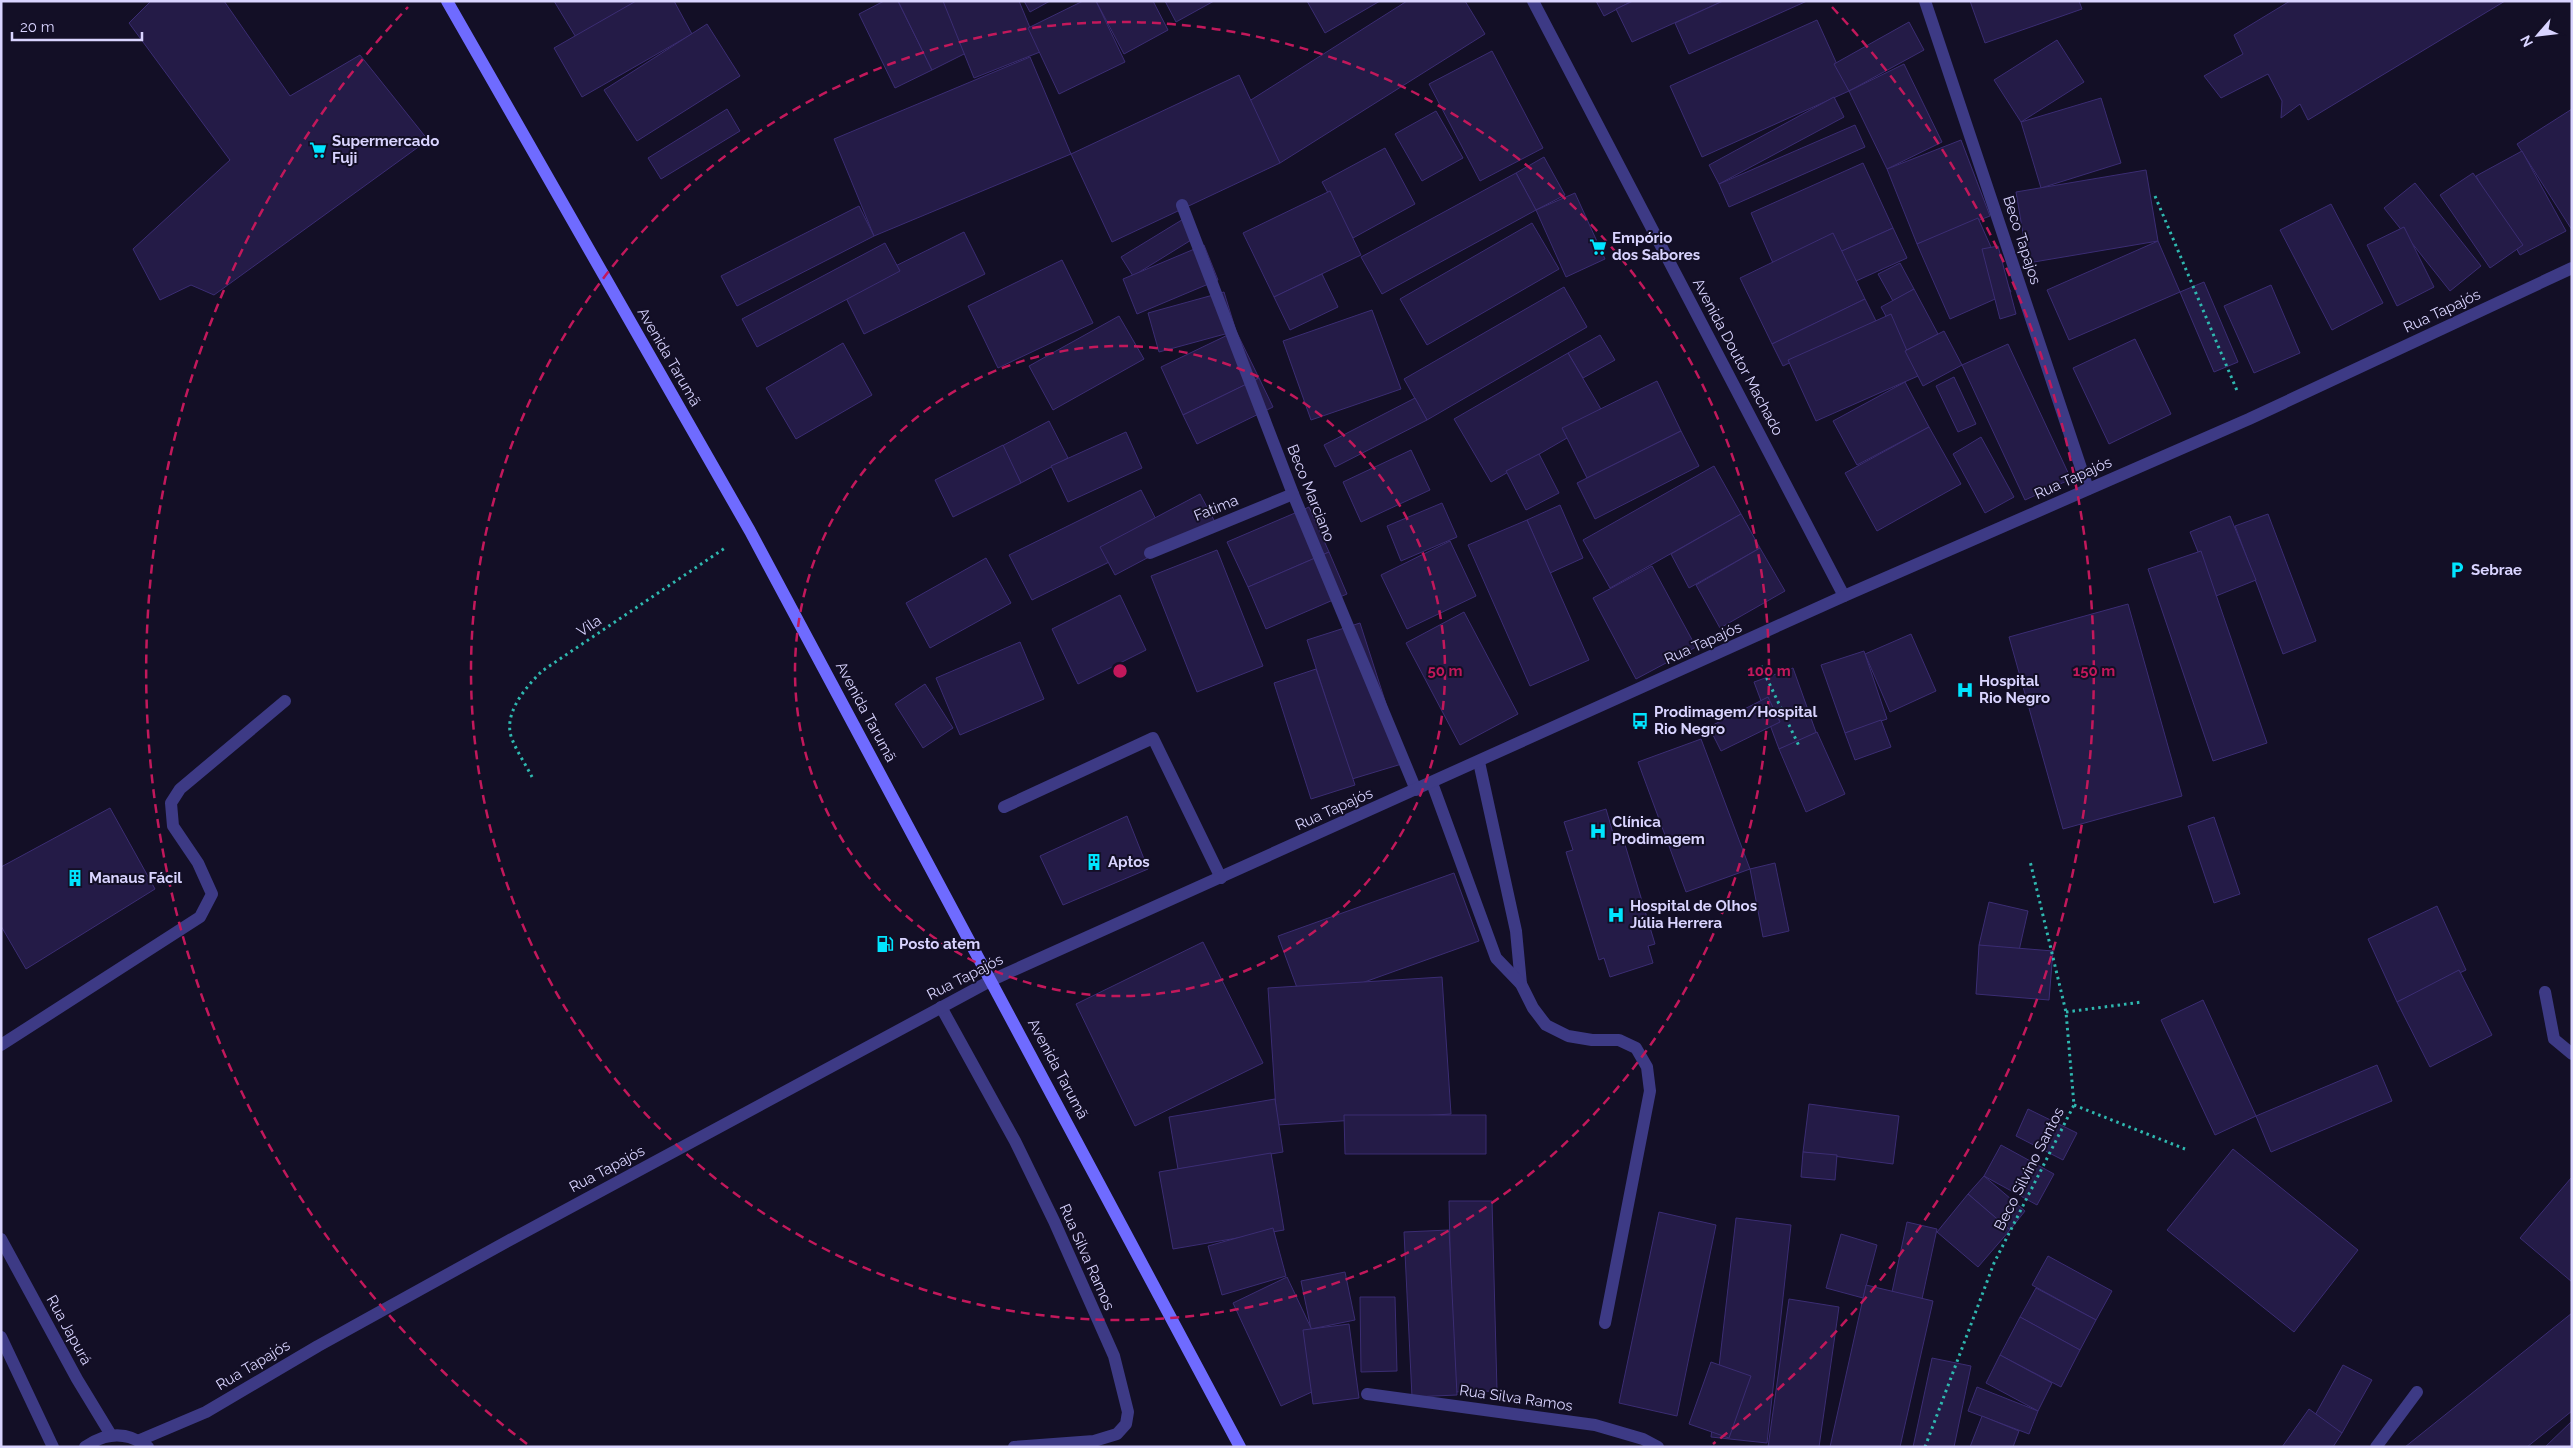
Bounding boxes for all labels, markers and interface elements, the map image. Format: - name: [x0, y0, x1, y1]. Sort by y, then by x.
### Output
- scale bar: [12, 10, 142, 42]
- north arrow: [2513, 10, 2563, 60]
- text: 20 m: [20, 18, 55, 36]
- text: N: [2517, 33, 2536, 50]
- place label: Supermercado Fuji: [332, 132, 439, 167]
- supermarket icon: Supermercado Fuji: [308, 140, 328, 160]
- street label: Beco Tapajos: [1999, 193, 2045, 287]
- place label: Empório dos Sabores: [1612, 229, 1700, 264]
- supermarket icon: Empório dos Sabores: [1588, 237, 1608, 257]
- street label: Avenida Doutor Machado: [1689, 275, 1787, 439]
- street label: Rua Tapajós: [2401, 285, 2483, 337]
- street label: Avenida Tarumã: [633, 304, 705, 410]
- street label: Beco Marciano: [1283, 442, 1339, 544]
- street label: Rua Tapajós: [2031, 453, 2115, 503]
- street label: Fatima: [1191, 491, 1241, 525]
- parking icon: Sebrae: [2447, 560, 2467, 580]
- place label: Sebrae: [2471, 561, 2522, 579]
- street label: Vila: [573, 611, 605, 641]
- street label: Rua Tapajós: [1661, 618, 1745, 668]
- street label: Avenida Tarumã: [832, 659, 900, 765]
- centre of rings: [1111, 662, 1129, 680]
- text: 50 m: [1427, 662, 1463, 680]
- text: 100 m: [1747, 662, 1791, 680]
- text: 150 m: [2073, 662, 2115, 680]
- place label: Hospital Rio Negro: [1979, 672, 2050, 707]
- hospital icon: Hospital Rio Negro: [1955, 680, 1975, 700]
- place label: Prodimagem/Hospital Rio Negro: [1654, 703, 1817, 738]
- bus stop icon: Prodimagem/Hospital Rio Negro: [1630, 711, 1650, 731]
- street label: Rua Tapajós: [1292, 784, 1376, 834]
- place label: Clínica Prodimagem: [1612, 813, 1705, 848]
- hospital icon: Clínica Prodimagem: [1588, 821, 1608, 841]
- building icon: Aptos: [1084, 852, 1104, 872]
- place label: Aptos: [1108, 853, 1150, 871]
- building icon: Manaus Fácil: [65, 868, 85, 888]
- place label: Manaus Fácil: [89, 869, 182, 887]
- place label: Hospital de Olhos Júlia Herrera: [1630, 897, 1757, 932]
- hospital icon: Hospital de Olhos Júlia Herrera: [1606, 905, 1626, 925]
- fuel station icon: Posto atem: [875, 934, 895, 954]
- place label: Posto atem: [899, 935, 980, 953]
- street label: Rua Tapajós: [924, 950, 1006, 1004]
- street label: Avenida Tarumã: [1024, 1016, 1092, 1122]
- street label: Beco Silvino Santos: [1990, 1104, 2068, 1234]
- street label: Rua Tapajós: [566, 1142, 648, 1196]
- street label: Rua Silva Ramos: [1056, 1201, 1118, 1313]
- street label: Rua Japurá: [42, 1292, 96, 1368]
- street label: Rua Tapajós: [213, 1336, 293, 1394]
- street label: Rua Silva Ramos: [1458, 1381, 1574, 1415]

